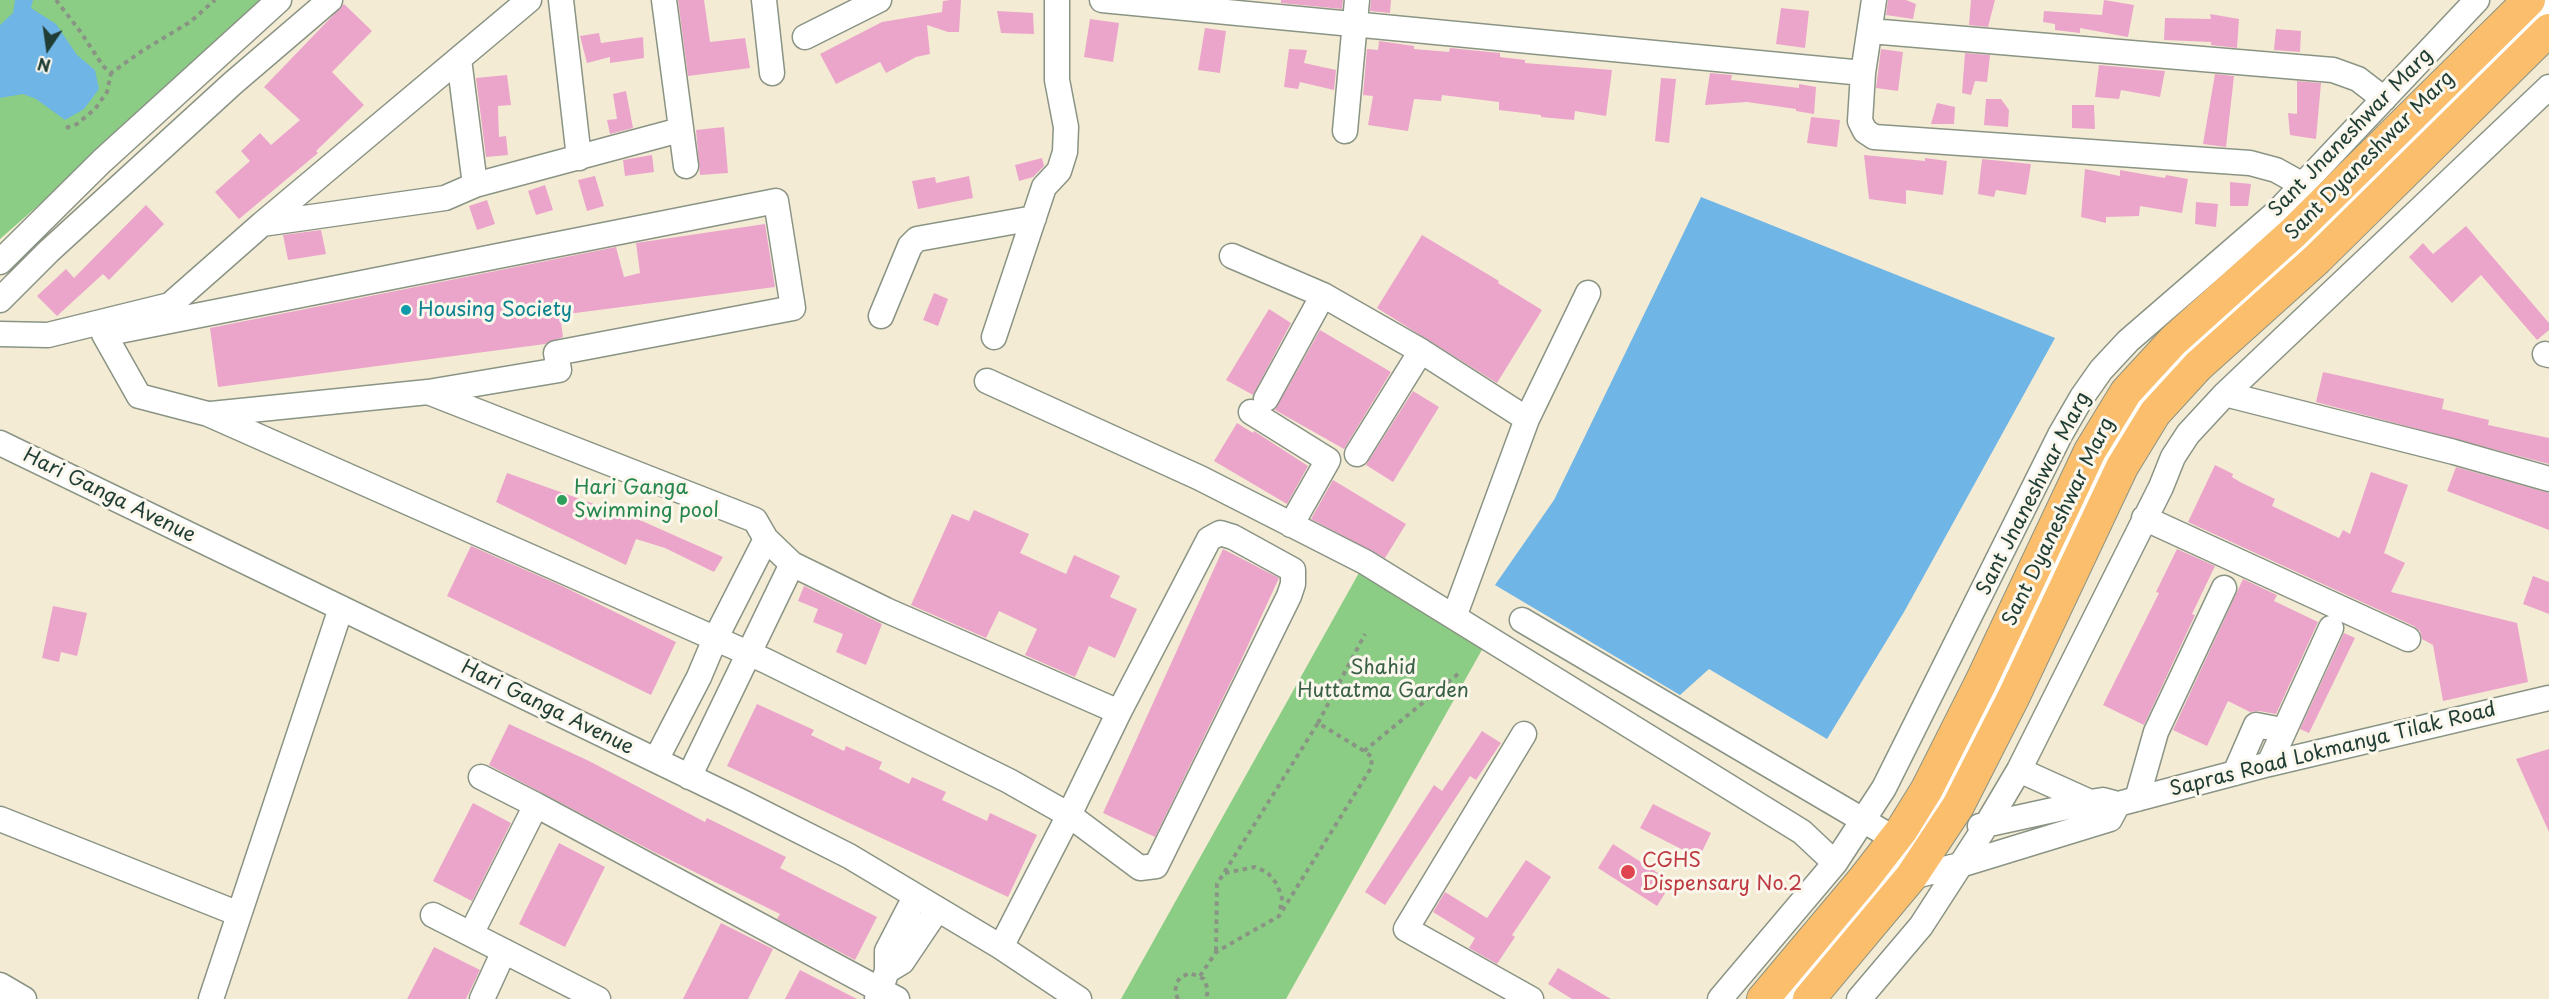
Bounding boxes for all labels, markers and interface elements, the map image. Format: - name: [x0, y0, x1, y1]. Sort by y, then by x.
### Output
- north arrow: [18, 18, 78, 78]
- street label: Sant Jnaneshwar Marg: [2264, 44, 2438, 222]
- text: N: [35, 52, 53, 79]
- street label: Sant Dyaneshwar Marg: [2281, 67, 2459, 245]
- place label: Housing Society: [418, 298, 572, 322]
- marker: Housing Society: [399, 303, 413, 317]
- street label: Sant Jnaneshwar Marg: [1972, 388, 2096, 600]
- street label: Sant Dyaneshwar Marg: [1998, 414, 2120, 630]
- street label: Hari Ganga Avenue: [19, 444, 199, 548]
- place label: Hari Ganga Swimming pool: [574, 476, 719, 523]
- marker: Hari Ganga Swimming pool: [555, 493, 569, 507]
- street label: Hari Ganga Avenue: [457, 656, 637, 760]
- park label: Shahid Huttatma Garden: [1297, 656, 1469, 703]
- street label: Sapras Road Lokmanya Tilak Road: [2168, 698, 2498, 802]
- place label: CGHS Dispensary No.2: [1642, 849, 1802, 896]
- marker: CGHS Dispensary No.2: [1619, 863, 1637, 881]

